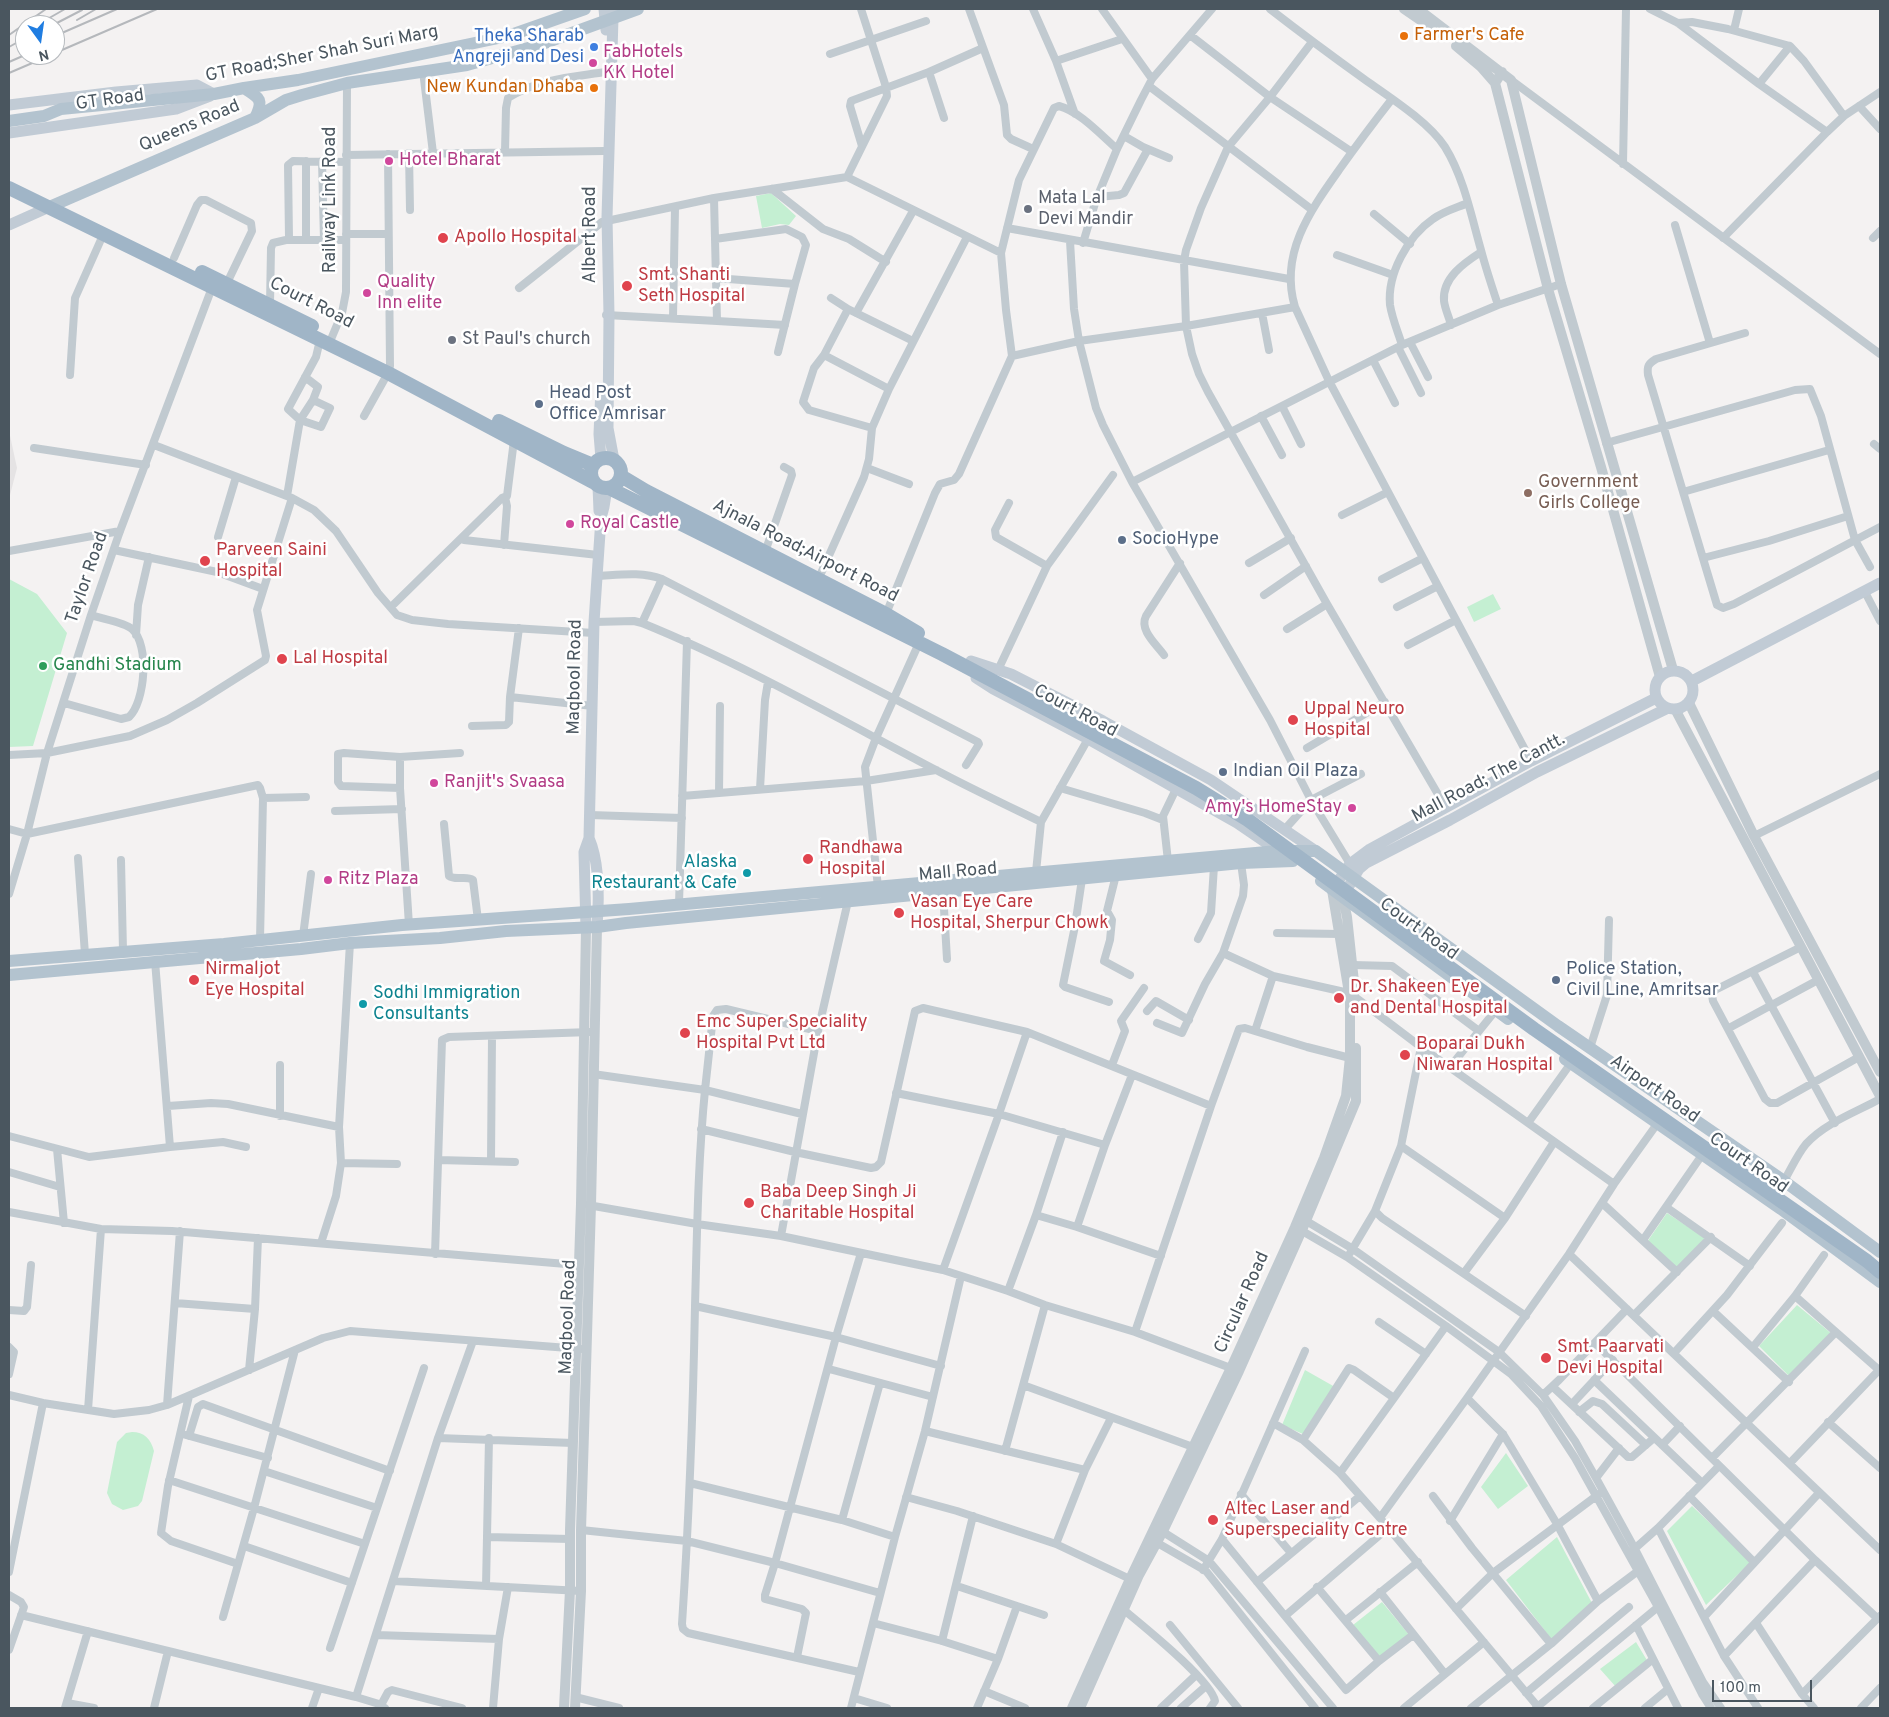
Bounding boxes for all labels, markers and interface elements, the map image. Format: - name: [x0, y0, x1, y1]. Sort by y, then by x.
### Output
- north arrow: [15, 15, 65, 65]
- street label: GT Road;Sher Shah Suri Marg: [204, 22, 440, 88]
- place label: Farmer's Cafe: [1414, 25, 1525, 47]
- place label: Theka Sharab Angreji and Desi: [452, 26, 584, 68]
- marker: Farmer's Cafe: [1398, 30, 1410, 42]
- marker: Theka Sharab Angreji and Desi: [588, 41, 600, 53]
- place label: FabHotels KK Hotel: [603, 42, 683, 84]
- text: N: [37, 45, 50, 64]
- marker: FabHotels KK Hotel: [587, 57, 599, 69]
- place label: New Kundan Dhaba: [426, 77, 584, 99]
- marker: New Kundan Dhaba: [588, 82, 600, 94]
- street label: GT Road: [75, 86, 145, 116]
- street label: Queens Road: [136, 96, 244, 158]
- street label: Railway Link Road: [320, 127, 342, 273]
- place label: Hotel Bharat: [399, 150, 501, 172]
- marker: Hotel Bharat: [383, 155, 395, 167]
- street label: Albert Road: [580, 186, 602, 284]
- place label: Mata Lal Devi Mandir: [1038, 188, 1133, 230]
- marker: Mata Lal Devi Mandir: [1022, 203, 1034, 215]
- place label: Apollo Hospital: [454, 227, 577, 249]
- marker: Apollo Hospital: [436, 231, 450, 245]
- place label: Smt. Shanti Seth Hospital: [638, 265, 745, 308]
- place label: Quality Inn elite: [377, 272, 442, 314]
- street label: Court Road: [265, 273, 357, 335]
- marker: Smt. Shanti Seth Hospital: [620, 279, 634, 293]
- marker: Quality Inn elite: [361, 287, 373, 299]
- place label: St Paul's church: [462, 329, 591, 351]
- marker: St Paul's church: [446, 334, 458, 346]
- place label: Head Post Office Amrisar: [549, 383, 666, 426]
- marker: Head Post Office Amrisar: [533, 398, 545, 410]
- place label: Government Girls College: [1538, 472, 1640, 514]
- marker: Government Girls College: [1522, 487, 1534, 499]
- street label: Ajnala Road;Airport Road: [709, 496, 901, 608]
- place label: Royal Castle: [580, 513, 679, 535]
- marker: Royal Castle: [564, 518, 576, 530]
- street label: Taylor Road: [62, 529, 114, 627]
- place label: SocioHype: [1132, 529, 1219, 551]
- marker: SocioHype: [1116, 534, 1128, 546]
- place label: Parveen Saini Hospital: [216, 540, 327, 582]
- marker: Parveen Saini Hospital: [198, 554, 212, 568]
- street label: Maqbool Road: [564, 619, 588, 735]
- place label: Lal Hospital: [293, 648, 388, 670]
- marker: Lal Hospital: [275, 652, 289, 666]
- place label: Gandhi Stadium: [53, 655, 182, 677]
- marker: Gandhi Stadium: [37, 660, 49, 672]
- street label: Court Road: [1029, 681, 1121, 743]
- place label: Uppal Neuro Hospital: [1304, 699, 1405, 742]
- marker: Uppal Neuro Hospital: [1286, 713, 1300, 727]
- street label: Mall Road; The Cantt.: [1409, 730, 1569, 828]
- place label: Indian Oil Plaza: [1233, 761, 1358, 783]
- marker: Indian Oil Plaza: [1217, 766, 1229, 778]
- place label: Ranjit's Svaasa: [444, 772, 565, 794]
- marker: Ranjit's Svaasa: [428, 777, 440, 789]
- place label: Amy's HomeStay: [1205, 797, 1342, 819]
- marker: Amy's HomeStay: [1346, 802, 1358, 814]
- place label: Randhawa Hospital: [819, 838, 903, 881]
- place label: Alaska Restaurant & Cafe: [591, 852, 737, 894]
- marker: Randhawa Hospital: [801, 852, 815, 866]
- street label: Mall Road: [918, 859, 998, 887]
- marker: Alaska Restaurant & Cafe: [741, 867, 753, 879]
- place label: Ritz Plaza: [338, 869, 419, 891]
- marker: Ritz Plaza: [322, 874, 334, 886]
- place label: Vasan Eye Care Hospital, Sherpur Chowk: [910, 892, 1109, 934]
- street label: Court Road: [1374, 894, 1462, 966]
- marker: Vasan Eye Care Hospital, Sherpur Chowk: [892, 906, 906, 920]
- place label: Nirmaljot Eye Hospital: [205, 959, 305, 1002]
- place label: Police Station, Civil Line, Amritsar: [1566, 959, 1719, 1002]
- marker: Nirmaljot Eye Hospital: [187, 973, 201, 987]
- marker: Police Station, Civil Line, Amritsar: [1550, 974, 1562, 986]
- place label: Dr. Shakeen Eye and Dental Hospital: [1350, 977, 1508, 1020]
- place label: Sodhi Immigration Consultants: [373, 983, 520, 1026]
- marker: Dr. Shakeen Eye and Dental Hospital: [1332, 991, 1346, 1005]
- marker: Sodhi Immigration Consultants: [357, 998, 369, 1010]
- place label: Emc Super Speciality Hospital Pvt Ltd: [696, 1012, 868, 1054]
- marker: Emc Super Speciality Hospital Pvt Ltd: [678, 1026, 692, 1040]
- place label: Boparai Dukh Niwaran Hospital: [1416, 1034, 1553, 1076]
- marker: Boparai Dukh Niwaran Hospital: [1398, 1048, 1412, 1062]
- street label: Airport Road: [1605, 1051, 1703, 1129]
- street label: Court Road: [1704, 1129, 1792, 1199]
- place label: Baba Deep Singh Ji Charitable Hospital: [760, 1182, 917, 1224]
- marker: Baba Deep Singh Ji Charitable Hospital: [742, 1196, 756, 1210]
- street label: Circular Road: [1211, 1249, 1275, 1357]
- street label: Maqbool Road: [556, 1259, 582, 1375]
- place label: Smt. Paarvati Devi Hospital: [1557, 1337, 1664, 1380]
- marker: Smt. Paarvati Devi Hospital: [1539, 1351, 1553, 1365]
- place label: Altec Laser and Superspeciality Centre: [1224, 1499, 1407, 1542]
- marker: Altec Laser and Superspeciality Centre: [1206, 1513, 1220, 1527]
- scale bar: [1714, 1670, 1814, 1702]
- text: 100 m: [1720, 1679, 1761, 1698]

